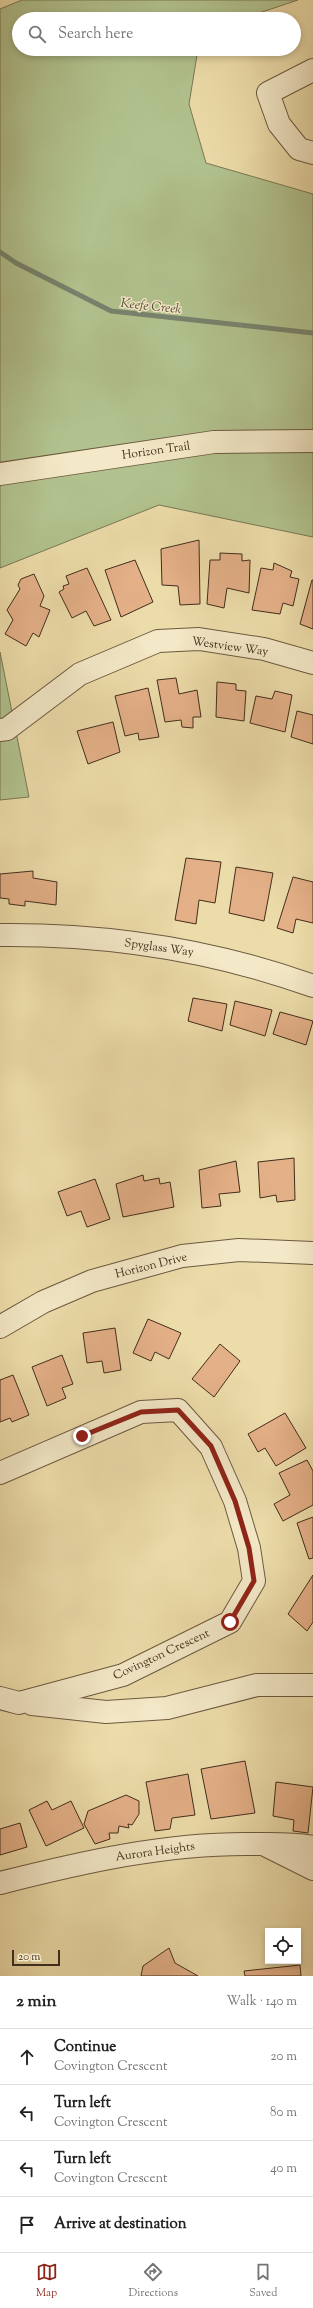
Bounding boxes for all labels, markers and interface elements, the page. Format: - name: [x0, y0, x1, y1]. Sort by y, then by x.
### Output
- search box: [12, 12, 301, 56]
- icon: search: [26, 23, 48, 45]
- text: Search here: [58, 24, 133, 45]
- water label: Keefe Creek: [120, 295, 182, 319]
- street label: Horizon Trail: [121, 437, 192, 465]
- street label: Westview Way: [190, 633, 269, 661]
- street label: Spyglass Way: [123, 934, 195, 962]
- street label: Horizon Drive: [113, 1248, 190, 1284]
- route end: [73, 1427, 91, 1445]
- route start: [221, 1613, 239, 1631]
- street label: Covington Crescent: [110, 1625, 213, 1685]
- street label: Aurora Heights: [114, 1837, 196, 1866]
- map controls: [265, 1928, 301, 1964]
- button: locate: [265, 1928, 301, 1964]
- scale bar: [12, 1948, 60, 1967]
- text: 20 m: [18, 1949, 40, 1965]
- text: 2 min: [16, 1990, 57, 2014]
- text: Walk · 140 m: [226, 1993, 297, 2011]
- text: Continue: [54, 2037, 116, 2058]
- icon: ahead: [16, 2046, 38, 2068]
- text: 20 m: [271, 2048, 297, 2066]
- text: Covington Crescent: [54, 2058, 168, 2076]
- text: Turn left: [54, 2093, 111, 2114]
- icon: left: [16, 2102, 38, 2124]
- text: 80 m: [270, 2104, 297, 2122]
- text: Covington Crescent: [54, 2114, 168, 2132]
- text: Turn left: [54, 2149, 111, 2170]
- icon: left: [16, 2158, 38, 2180]
- text: 40 m: [270, 2160, 297, 2178]
- text: Covington Crescent: [54, 2170, 168, 2188]
- icon: arrive: [16, 2214, 38, 2236]
- text: Arrive at destination: [54, 2214, 187, 2235]
- tab: Map: [36, 2261, 58, 2301]
- tab: Directions: [129, 2261, 178, 2301]
- tab: Saved: [249, 2261, 277, 2301]

